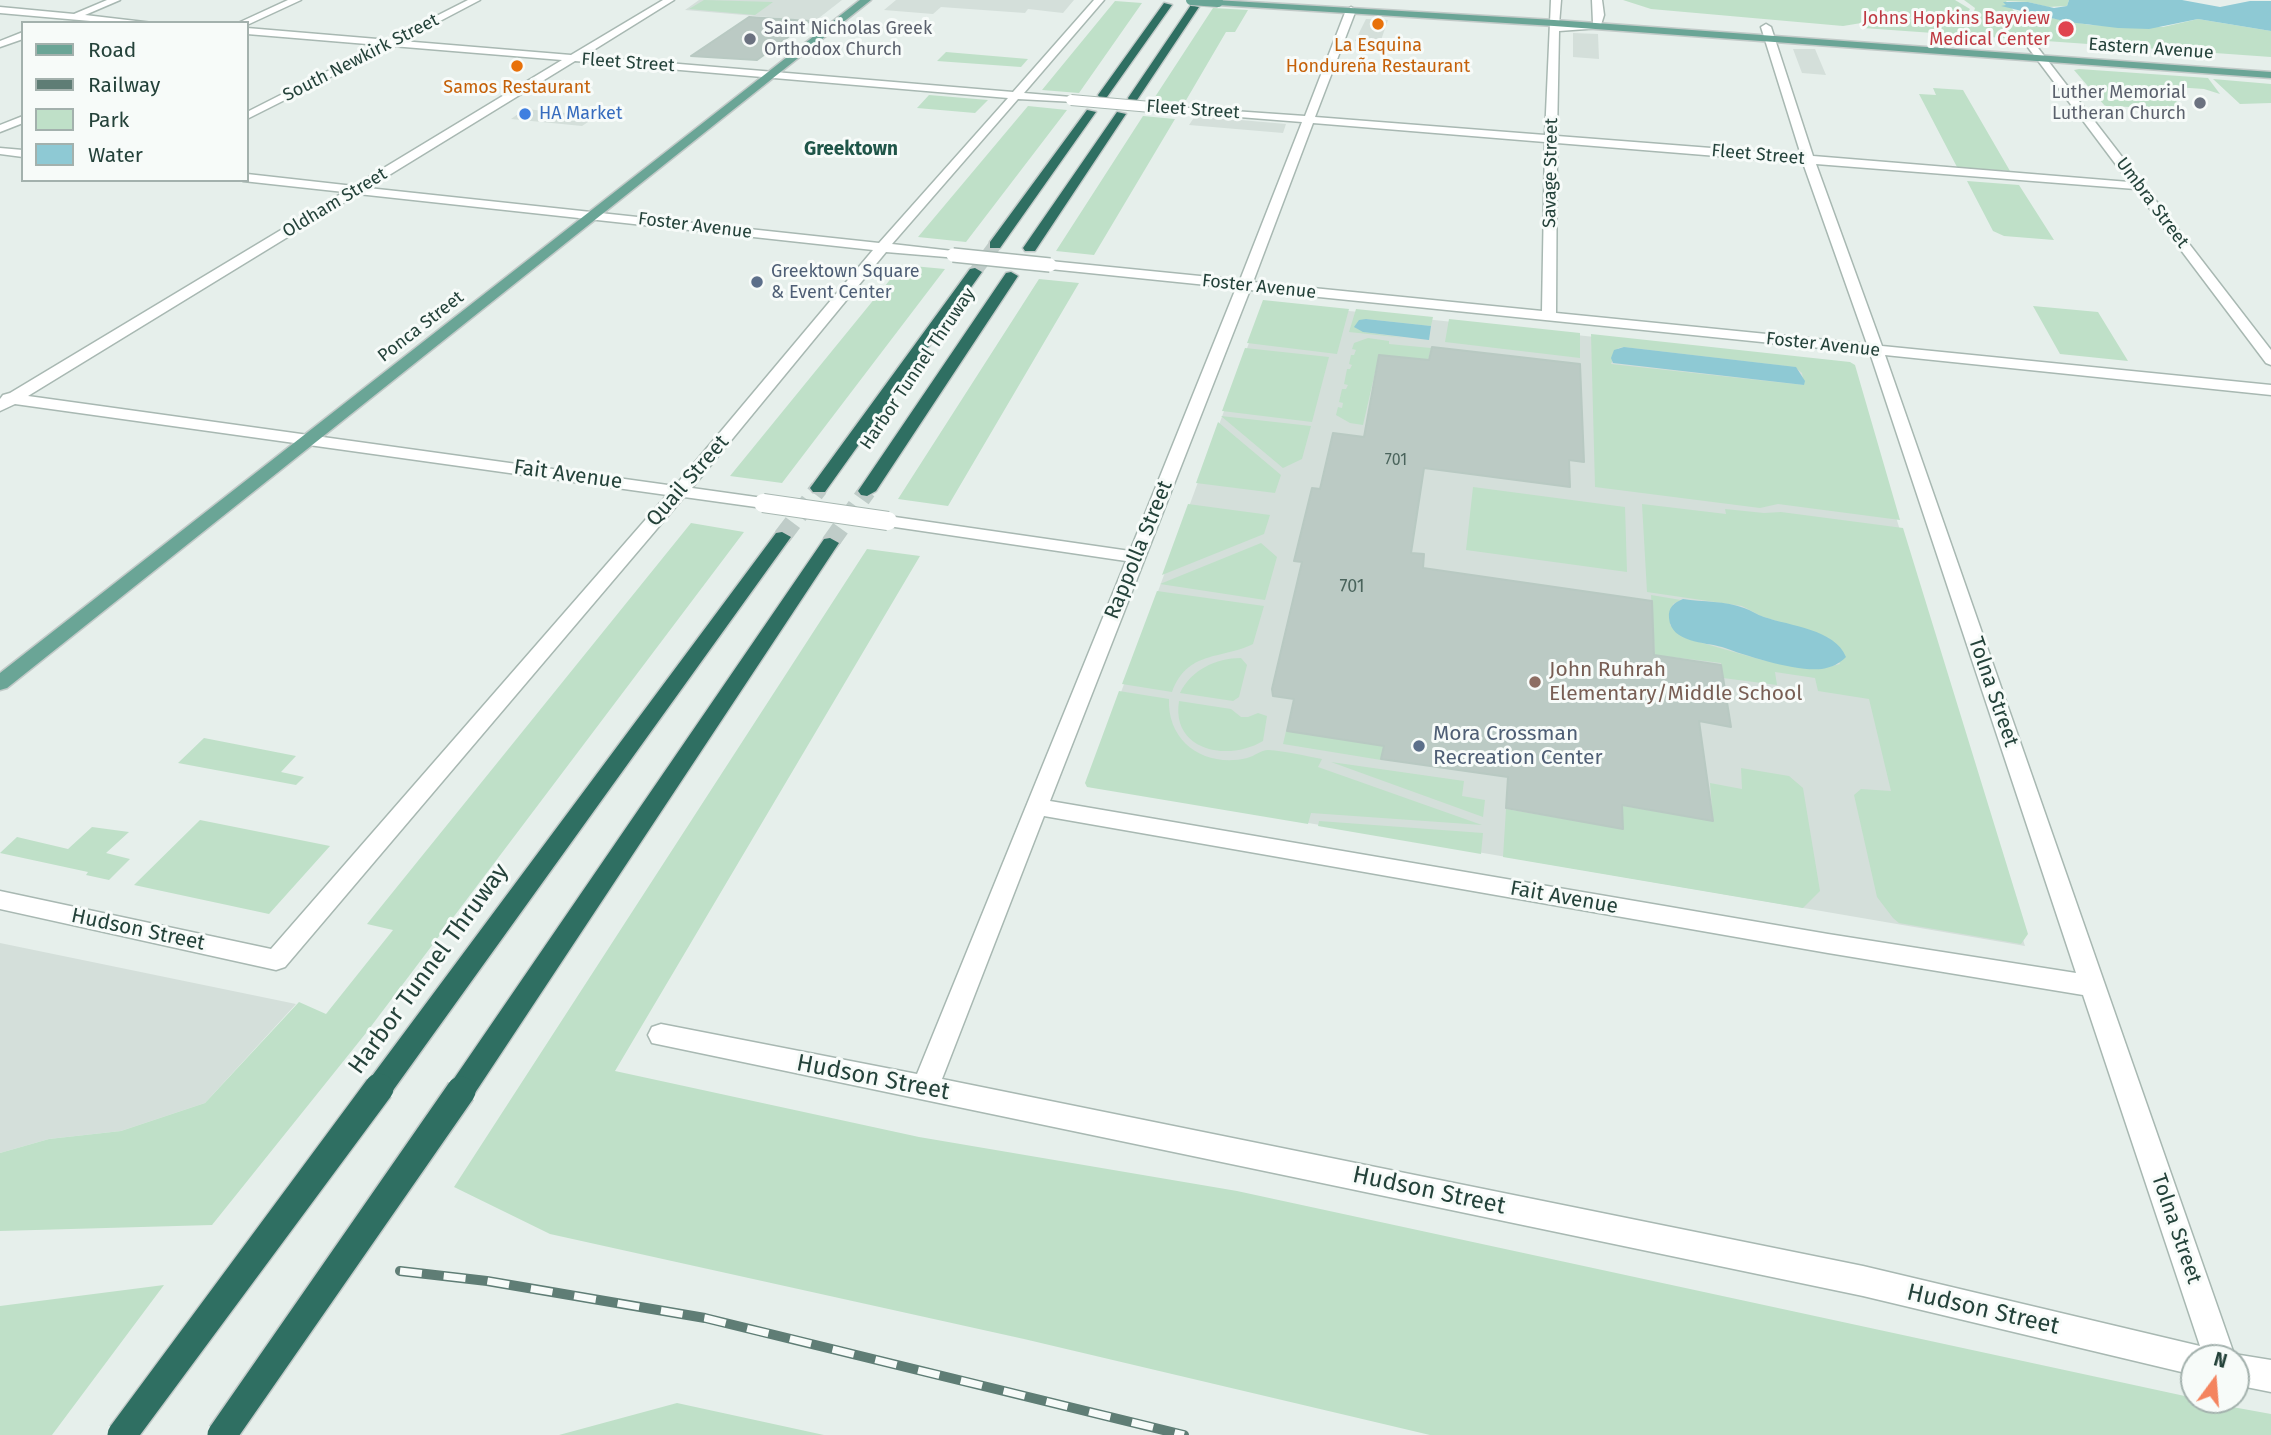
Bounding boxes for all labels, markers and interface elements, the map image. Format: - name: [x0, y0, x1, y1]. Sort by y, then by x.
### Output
- place label: Johns Hopkins Bayview Medical Center: [1862, 8, 2050, 50]
- street label: South Newkirk Street: [280, 9, 442, 107]
- marker: La Esquina Hondureña Restaurant: [1370, 16, 1386, 32]
- place label: Saint Nicholas Greek Orthodox Church: [764, 18, 932, 60]
- marker: Johns Hopkins Bayview Medical Center: [2056, 19, 2076, 39]
- legend: [21, 21, 248, 182]
- marker: Saint Nicholas Greek Orthodox Church: [742, 31, 758, 47]
- street label: Eastern Avenue: [2088, 34, 2214, 64]
- place label: La Esquina Hondureña Restaurant: [1286, 35, 1470, 78]
- text: Road: [88, 37, 136, 63]
- street label: Fleet Street: [581, 49, 675, 77]
- marker: Samos Restaurant: [509, 58, 525, 74]
- text: Railway: [88, 72, 160, 98]
- place label: Samos Restaurant: [443, 77, 591, 99]
- place label: Luther Memorial Lutheran Church: [2052, 82, 2186, 124]
- marker: Luther Memorial Lutheran Church: [2192, 95, 2208, 111]
- street label: Fleet Street: [1146, 96, 1240, 124]
- place label: HA Market: [539, 103, 622, 125]
- marker: HA Market: [517, 106, 533, 122]
- text: Park: [88, 107, 129, 133]
- street label: Savage Street: [1539, 118, 1563, 228]
- district label: Greektown: [804, 139, 898, 161]
- street label: Fleet Street: [1710, 140, 1806, 170]
- text: Water: [88, 142, 143, 168]
- street label: Umbra Street: [2111, 153, 2193, 253]
- street label: Oldham Street: [279, 163, 391, 243]
- street label: Foster Avenue: [637, 208, 753, 244]
- place label: Greektown Square & Event Center: [771, 261, 920, 304]
- street label: Foster Avenue: [1201, 270, 1317, 304]
- marker: Greektown Square & Event Center: [749, 274, 765, 290]
- street label: Harbor Tunnel Thruway: [856, 284, 980, 454]
- street label: Ponca Street: [374, 287, 468, 367]
- street label: Foster Avenue: [1765, 328, 1881, 362]
- street label: Quail Street: [641, 430, 735, 532]
- house number: 701: [1385, 451, 1407, 471]
- street label: Fait Avenue: [512, 455, 624, 495]
- street label: Rappolla Street: [1100, 477, 1178, 623]
- house number: 701: [1339, 576, 1365, 598]
- street label: Tolna Street: [1962, 634, 2024, 750]
- place label: John Ruhrah Elementary/Middle School: [1549, 657, 1802, 707]
- marker: John Ruhrah Elementary/Middle School: [1527, 674, 1543, 690]
- place label: Mora Crossman Recreation Center: [1433, 721, 1603, 771]
- marker: Mora Crossman Recreation Center: [1411, 738, 1427, 754]
- street label: Harbor Tunnel Thruway: [343, 858, 515, 1080]
- street label: Fait Avenue: [1508, 876, 1620, 920]
- street label: Hudson Street: [69, 904, 207, 956]
- street label: Hudson Street: [794, 1049, 952, 1107]
- street label: Hudson Street: [1350, 1161, 1508, 1221]
- street label: Tolna Street: [2145, 1171, 2207, 1287]
- street label: Hudson Street: [1904, 1278, 2062, 1342]
- north arrow: [2180, 1344, 2250, 1414]
- text: N: [2211, 1347, 2230, 1373]

